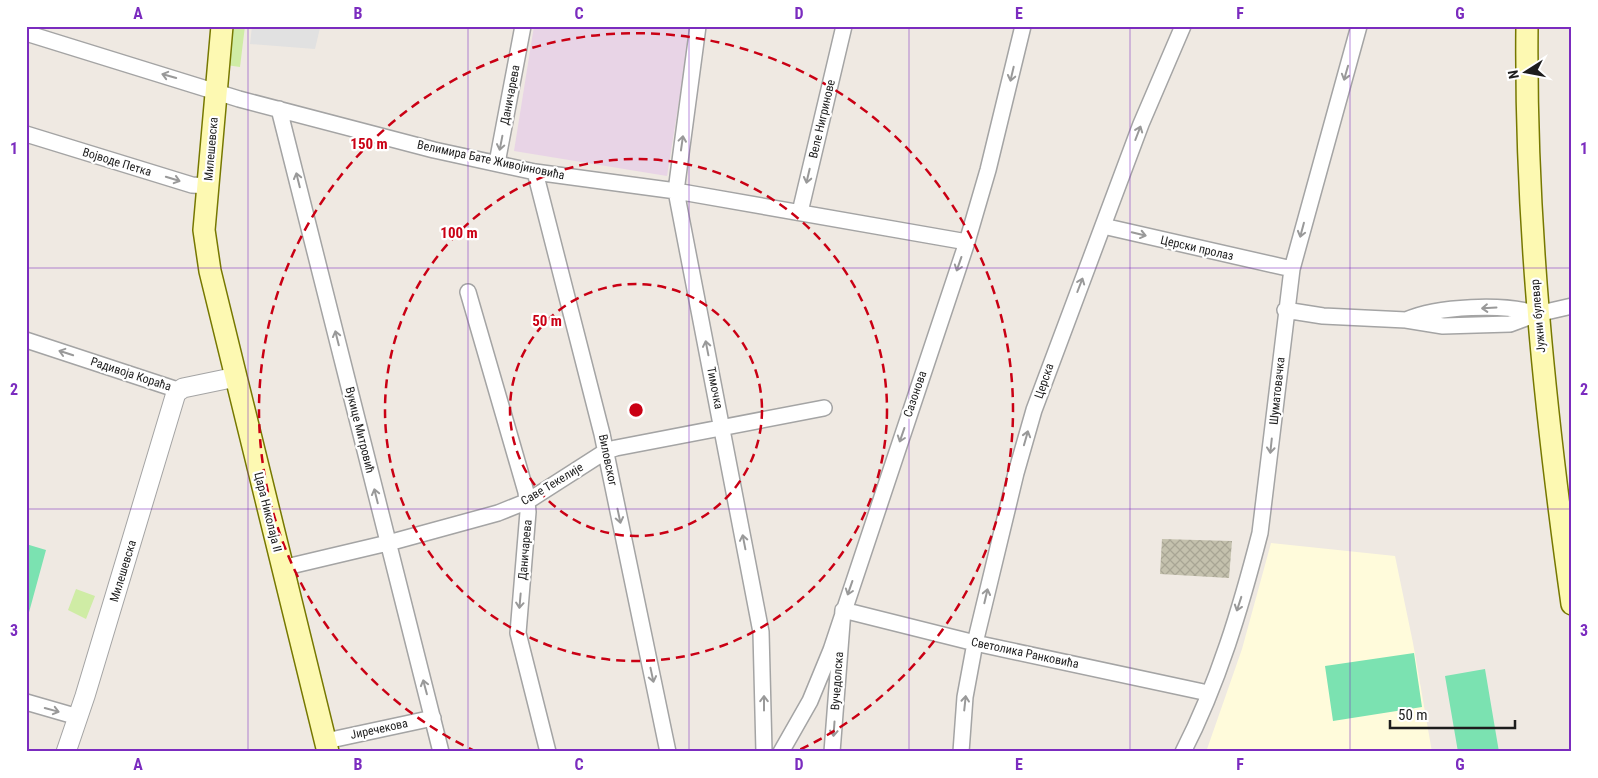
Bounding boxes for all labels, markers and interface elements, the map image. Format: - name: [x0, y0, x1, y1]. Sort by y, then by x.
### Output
- text: A: [133, 4, 143, 23]
- text: B: [354, 4, 363, 23]
- text: C: [574, 4, 584, 23]
- text: D: [794, 4, 804, 23]
- text: E: [1015, 4, 1023, 23]
- text: F: [1236, 4, 1244, 23]
- text: G: [1455, 4, 1465, 23]
- north arrow: [1500, 48, 1550, 98]
- street label: Даничарева: [497, 64, 523, 126]
- one-way arrow: [1007, 65, 1016, 81]
- one-way arrow: [1341, 65, 1350, 81]
- text: N: [1505, 69, 1522, 80]
- one-way arrow: [162, 70, 178, 80]
- street label: Веле Нигринове: [806, 78, 838, 160]
- street label: Милешевска: [201, 116, 221, 182]
- one-way arrow: [1134, 126, 1143, 141]
- text: 150 m: [350, 135, 388, 153]
- one-way arrow: [496, 135, 505, 151]
- one-way arrow: [677, 135, 687, 151]
- street label: Велимира Бате Живојиновића: [416, 138, 566, 183]
- text: 1: [10, 139, 18, 158]
- text: 1: [1580, 139, 1588, 158]
- street label: Војводе Петка: [81, 145, 153, 179]
- one-way arrow: [803, 167, 812, 183]
- one-way arrow: [293, 173, 302, 189]
- one-way arrow: [165, 174, 181, 184]
- one-way arrow: [1297, 221, 1307, 237]
- text: 100 m: [440, 224, 478, 242]
- one-way arrow: [1130, 230, 1146, 239]
- street label: Церски пролаз: [1159, 233, 1235, 263]
- one-way arrow: [954, 256, 964, 272]
- one-way arrow: [1076, 278, 1085, 293]
- street label: Јужни булевар: [1528, 279, 1548, 353]
- one-way arrow: [1481, 304, 1497, 313]
- text: 50 m: [532, 312, 562, 330]
- one-way arrow: [332, 331, 341, 347]
- one-way arrow: [702, 341, 711, 357]
- one-way arrow: [58, 348, 74, 357]
- street label: Радивоја Кораћа: [89, 354, 173, 394]
- street label: Шуматовачка: [1266, 356, 1288, 426]
- street label: Церска: [1031, 361, 1057, 400]
- street label: Тимочка: [704, 366, 726, 411]
- street label: Сазонова: [901, 369, 929, 419]
- text: 2: [10, 380, 18, 399]
- text: 2: [1580, 380, 1588, 399]
- street label: Вукице Митровић: [343, 385, 377, 475]
- centre of rings: [627, 401, 645, 419]
- one-way arrow: [897, 426, 906, 442]
- one-way arrow: [1022, 431, 1032, 447]
- street label: Виловског: [596, 433, 620, 488]
- one-way arrow: [1267, 437, 1276, 453]
- street label: Саве Текелије: [518, 460, 586, 508]
- street label: Цара Николаја II: [251, 471, 285, 553]
- one-way arrow: [371, 488, 380, 504]
- one-way arrow: [615, 507, 625, 523]
- street label: Даничарева: [515, 519, 535, 581]
- one-way arrow: [739, 535, 749, 551]
- street label: Милешевска: [107, 538, 139, 604]
- one-way arrow: [845, 580, 854, 596]
- one-way arrow: [982, 588, 991, 604]
- one-way arrow: [516, 593, 525, 609]
- one-way arrow: [1234, 596, 1244, 612]
- text: 3: [10, 621, 18, 640]
- text: 3: [1580, 621, 1588, 640]
- street label: Светолика Ранковића: [970, 635, 1080, 671]
- street label: Вучедолска: [828, 651, 846, 711]
- one-way arrow: [648, 666, 658, 682]
- one-way arrow: [420, 680, 429, 696]
- one-way arrow: [759, 695, 769, 712]
- one-way arrow: [960, 695, 969, 711]
- scale bar: [1390, 698, 1516, 730]
- one-way arrow: [44, 705, 60, 715]
- text: 50 m: [1398, 706, 1428, 724]
- street label: Јиречекова: [349, 716, 409, 742]
- one-way arrow: [829, 720, 839, 736]
- text: A: [133, 755, 143, 774]
- text: B: [354, 755, 363, 774]
- text: C: [574, 755, 584, 774]
- text: D: [794, 755, 804, 774]
- text: E: [1015, 755, 1023, 774]
- text: F: [1236, 755, 1244, 774]
- text: G: [1455, 755, 1465, 774]

